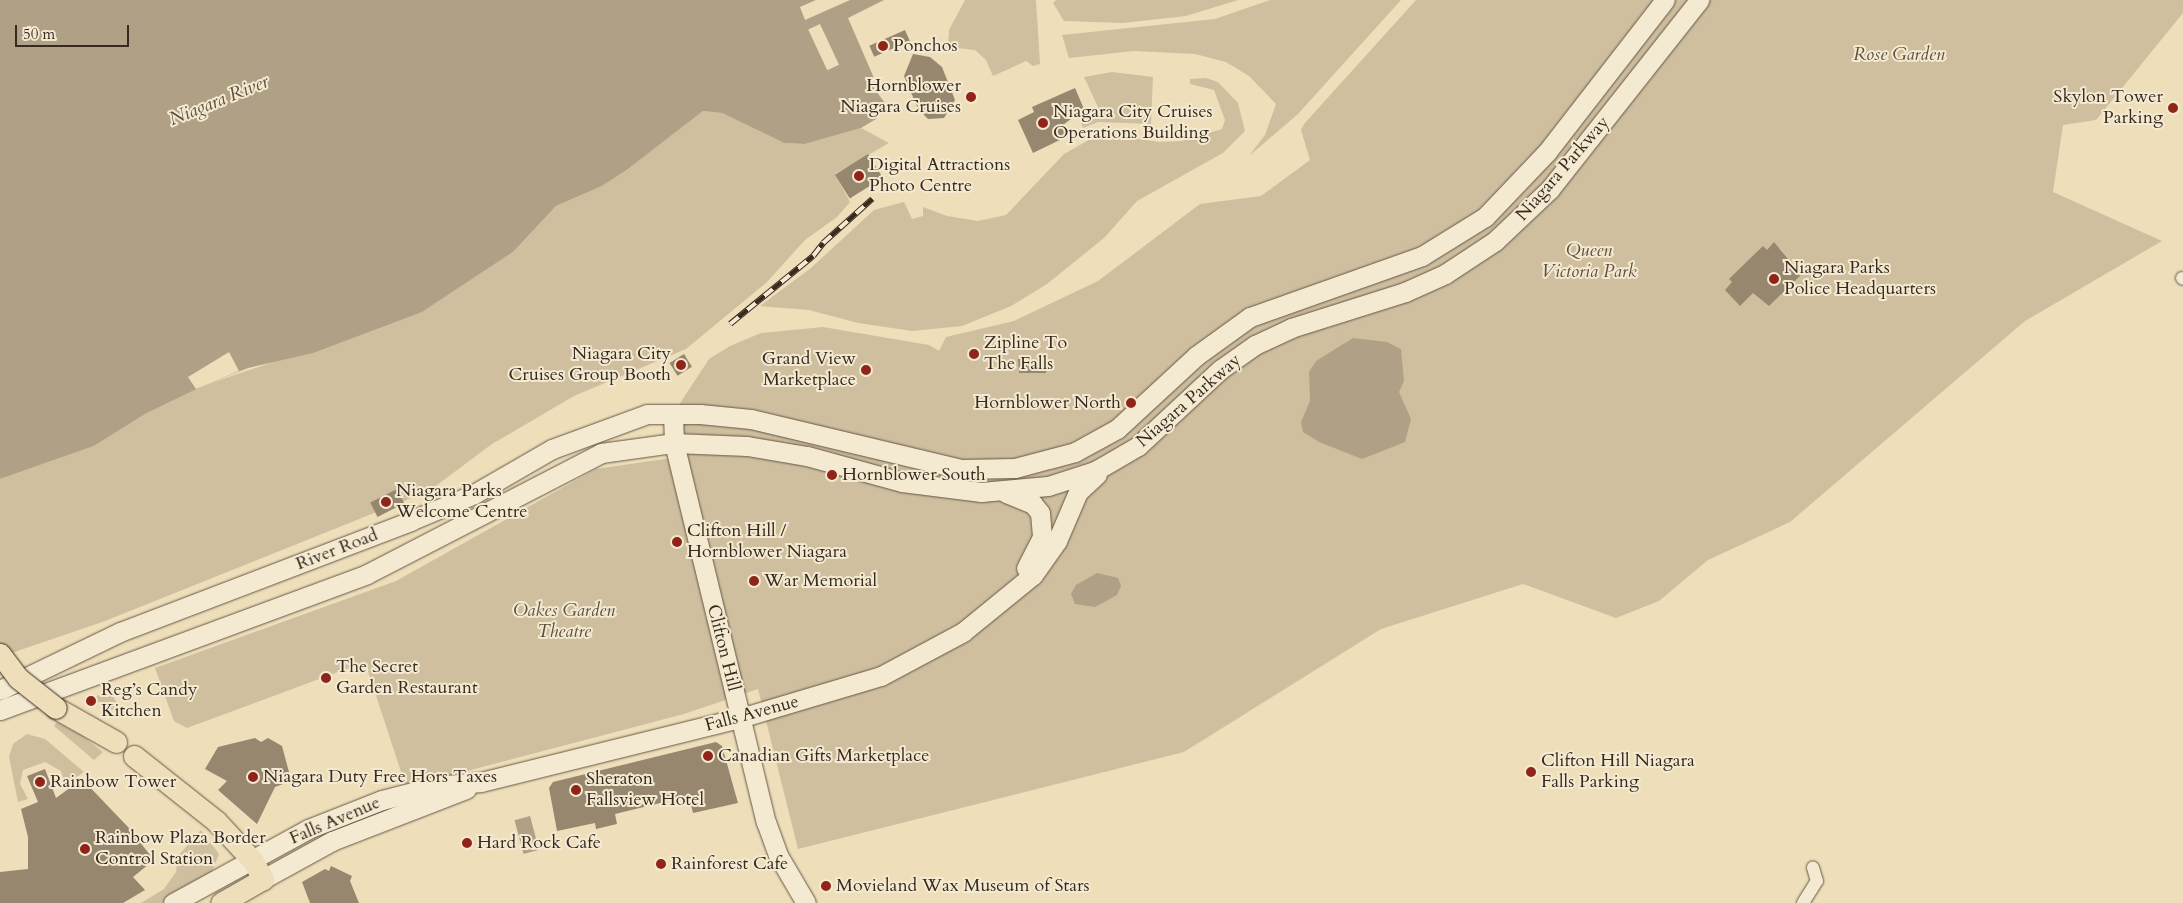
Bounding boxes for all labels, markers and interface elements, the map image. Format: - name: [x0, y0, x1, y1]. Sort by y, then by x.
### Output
- scale bar: [18, 15, 131, 47]
- text: 50 m: [23, 24, 55, 44]
- place label: Ponchos: [893, 35, 957, 57]
- marker: Ponchos: [877, 40, 889, 52]
- park label: Rose Garden: [1853, 44, 1945, 66]
- water label: Niagara River: [166, 71, 272, 131]
- place label: Hornblower Niagara Cruises: [840, 76, 961, 118]
- place label: Skylon Tower Parking: [2053, 87, 2163, 130]
- marker: Hornblower Niagara Cruises: [965, 91, 977, 103]
- place label: Niagara City Cruises Operations Building: [1053, 102, 1213, 144]
- marker: Skylon Tower Parking: [2167, 102, 2179, 114]
- street label: Niagara Parkway: [1512, 112, 1614, 226]
- marker: Niagara City Cruises Operations Building: [1037, 117, 1049, 129]
- place label: Digital Attractions Photo Centre: [869, 155, 1010, 198]
- marker: Digital Attractions Photo Centre: [853, 170, 865, 182]
- park label: Queen Victoria Park: [1541, 241, 1637, 284]
- place label: Niagara Parks Police Headquarters: [1784, 258, 1936, 300]
- marker: Niagara Parks Police Headquarters: [1768, 273, 1780, 285]
- place label: Zipline To The Falls: [984, 333, 1067, 376]
- place label: Niagara City Cruises Group Booth: [509, 344, 671, 386]
- marker: Zipline To The Falls: [968, 348, 980, 360]
- place label: Grand View Marketplace: [762, 349, 856, 392]
- street label: Niagara Parkway: [1132, 350, 1246, 452]
- marker: Niagara City Cruises Group Booth: [675, 359, 687, 371]
- marker: Grand View Marketplace: [860, 364, 872, 376]
- place label: Hornblower North: [974, 392, 1121, 414]
- marker: Hornblower North: [1125, 397, 1137, 409]
- place label: Hornblower South: [842, 464, 986, 486]
- marker: Hornblower South: [826, 469, 838, 481]
- place label: Niagara Parks Welcome Centre: [396, 481, 527, 524]
- marker: Niagara Parks Welcome Centre: [380, 496, 392, 508]
- place label: Clifton Hill / Hornblower Niagara: [687, 521, 847, 564]
- street label: River Road: [293, 525, 381, 575]
- marker: Clifton Hill / Hornblower Niagara: [671, 536, 683, 548]
- place label: War Memorial: [764, 570, 877, 592]
- marker: War Memorial: [748, 575, 760, 587]
- park label: Oakes Garden Theatre: [513, 601, 615, 644]
- street label: Clifton Hill: [702, 602, 744, 694]
- place label: The Secret Garden Restaurant: [336, 657, 478, 700]
- marker: The Secret Garden Restaurant: [320, 672, 332, 684]
- place label: Reg’s Candy Kitchen: [101, 680, 197, 722]
- street label: Falls Avenue: [703, 691, 801, 737]
- marker: Reg’s Candy Kitchen: [85, 695, 97, 707]
- place label: Canadian Gifts Marketplace: [718, 745, 929, 767]
- marker: Canadian Gifts Marketplace: [702, 750, 714, 762]
- place label: Clifton Hill Niagara Falls Parking: [1541, 751, 1695, 794]
- place label: Niagara Duty Free Hors Taxes: [263, 766, 497, 788]
- marker: Clifton Hill Niagara Falls Parking: [1525, 766, 1537, 778]
- place label: Sheraton Fallsview Hotel: [586, 769, 704, 812]
- place label: Rainbow Tower: [50, 771, 176, 793]
- marker: Niagara Duty Free Hors Taxes: [247, 771, 259, 783]
- marker: Rainbow Tower: [34, 776, 46, 788]
- marker: Sheraton Fallsview Hotel: [570, 784, 582, 796]
- street label: Falls Avenue: [286, 792, 384, 850]
- place label: Rainbow Plaza Border Control Station: [95, 828, 266, 871]
- place label: Hard Rock Cafe: [477, 832, 601, 854]
- marker: Hard Rock Cafe: [461, 837, 473, 849]
- marker: Rainbow Plaza Border Control Station: [79, 843, 91, 855]
- place label: Rainforest Cafe: [671, 853, 788, 875]
- marker: Rainforest Cafe: [655, 858, 667, 870]
- place label: Movieland Wax Museum of Stars: [836, 875, 1090, 897]
- marker: Movieland Wax Museum of Stars: [820, 880, 832, 892]

